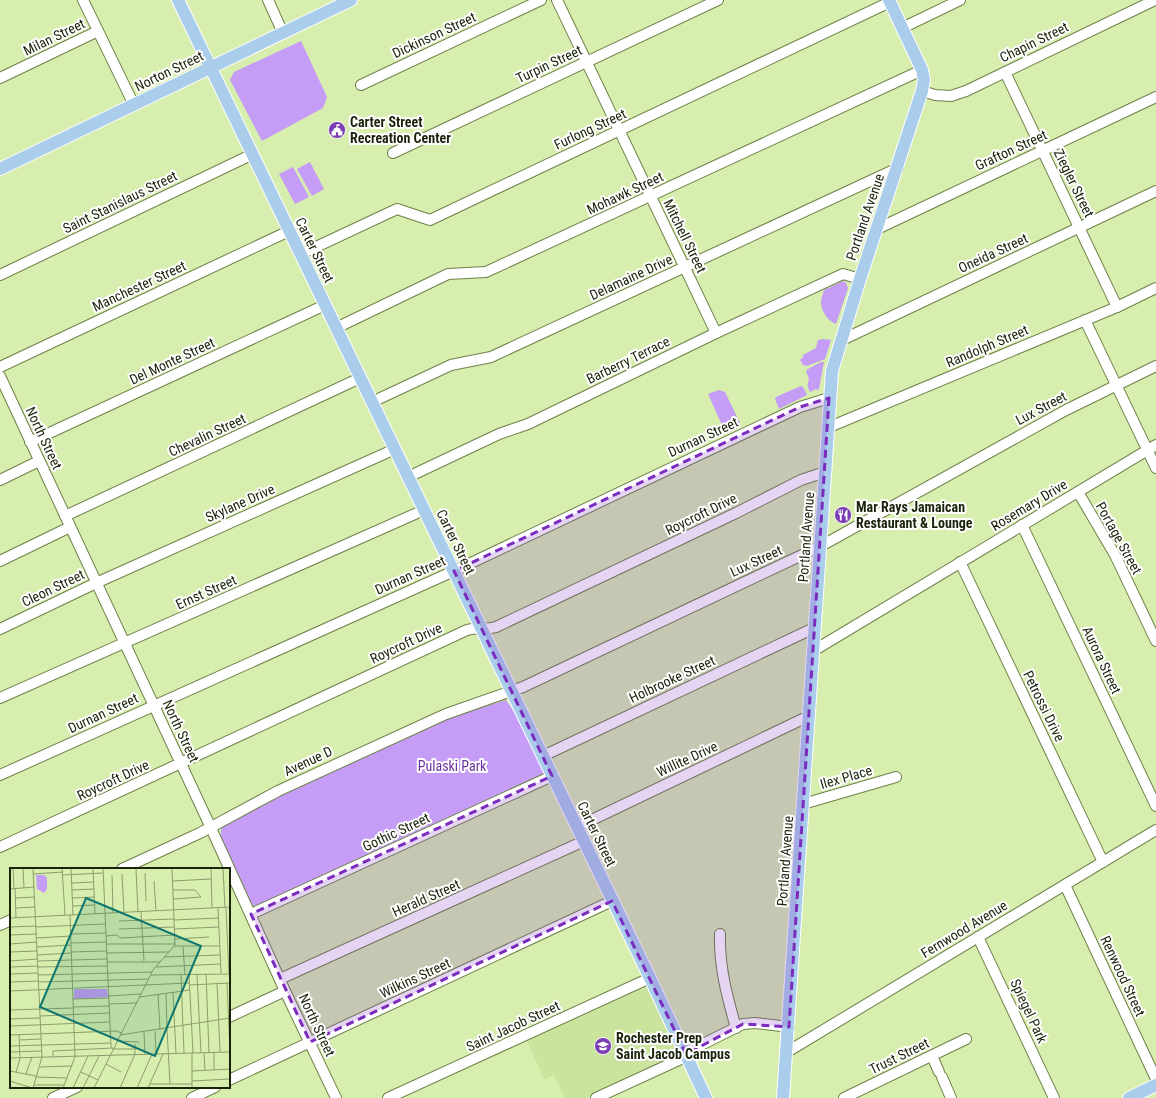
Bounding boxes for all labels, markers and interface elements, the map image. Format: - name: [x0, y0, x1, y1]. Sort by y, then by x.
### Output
- street label: Dickinson Street: [390, 9, 478, 61]
- street label: Milan Street: [21, 15, 87, 59]
- street label: Chapin Street: [997, 19, 1071, 65]
- street label: Turpin Street: [514, 42, 584, 86]
- street label: Norton Street: [132, 48, 206, 94]
- street label: Furlong Street: [551, 105, 629, 153]
- place label: Carter Street Recreation Center: [350, 114, 451, 146]
- public building icon: Carter Street Recreation Center: [327, 120, 347, 140]
- street label: Grafton Street: [973, 126, 1049, 174]
- street label: Ziegler Street: [1051, 146, 1097, 220]
- street label: Saint Stanislaus Street: [60, 167, 180, 237]
- street label: Mohawk Street: [584, 168, 666, 218]
- street label: Portland Avenue: [843, 171, 887, 262]
- street label: Mitchell Street: [660, 196, 710, 276]
- street label: Carter Street: [292, 215, 338, 285]
- street label: Oneida Street: [956, 230, 1030, 276]
- street label: Delamaine Drive: [587, 251, 675, 303]
- street label: Manchester Street: [90, 257, 188, 315]
- street label: Randolph Street: [943, 321, 1031, 371]
- street label: Barberry Terrace: [584, 333, 673, 387]
- street label: Del Monte Street: [127, 334, 217, 388]
- street label: Lux Street: [1013, 388, 1069, 428]
- street label: North Street: [23, 404, 65, 472]
- street label: Chevalin Street: [166, 410, 248, 460]
- street label: Durnan Street: [665, 414, 741, 460]
- street label: Rosemary Drive: [988, 476, 1070, 534]
- street label: Skylane Drive: [203, 481, 277, 525]
- street label: Roycroft Drive: [663, 490, 740, 538]
- street label: Portland Avenue: [795, 491, 817, 583]
- place label: Mar Rays Jamaican Restaurant & Lounge: [856, 499, 973, 531]
- street label: Portage Street: [1093, 499, 1145, 577]
- restaurant icon: Mar Rays Jamaican Restaurant & Lounge: [833, 505, 853, 525]
- street label: Carter Street: [433, 507, 479, 577]
- street label: Lux Street: [728, 542, 784, 580]
- street label: Durnan Street: [372, 552, 448, 598]
- street label: Cleon Street: [19, 566, 87, 610]
- street label: Ernst Street: [173, 572, 239, 612]
- street label: Roycroft Drive: [368, 619, 445, 667]
- street label: Aurora Street: [1079, 624, 1125, 696]
- street label: Holbrooke Street: [627, 652, 717, 706]
- street label: Petrossi Drive: [1020, 668, 1068, 744]
- street label: Durnan Street: [65, 690, 141, 736]
- street label: North Street: [160, 697, 202, 765]
- street label: Willite Drive: [654, 738, 720, 780]
- street label: Avenue D: [281, 743, 335, 779]
- street label: Roycroft Drive: [75, 756, 152, 804]
- park label: Pulaski Park: [418, 758, 487, 774]
- street label: Ilex Place: [818, 762, 874, 792]
- street label: Carter Street: [574, 799, 620, 869]
- street label: Gothic Street: [360, 810, 432, 854]
- street label: Portland Avenue: [774, 815, 796, 907]
- inset map: [10, 868, 230, 1088]
- street label: Herald Street: [390, 876, 462, 920]
- street label: Fernwood Avenue: [918, 897, 1010, 961]
- street label: Renwood Street: [1097, 933, 1149, 1019]
- street label: Wilkins Street: [377, 955, 453, 1001]
- street label: Spiegel Park: [1007, 976, 1051, 1046]
- street label: North Street: [296, 991, 338, 1059]
- street label: Saint Jacob Street: [464, 997, 562, 1055]
- place label: Rochester Prep Saint Jacob Campus: [616, 1030, 730, 1062]
- street label: Trust Street: [867, 1035, 931, 1077]
- school or university icon: Rochester Prep Saint Jacob Campus: [593, 1036, 613, 1056]

